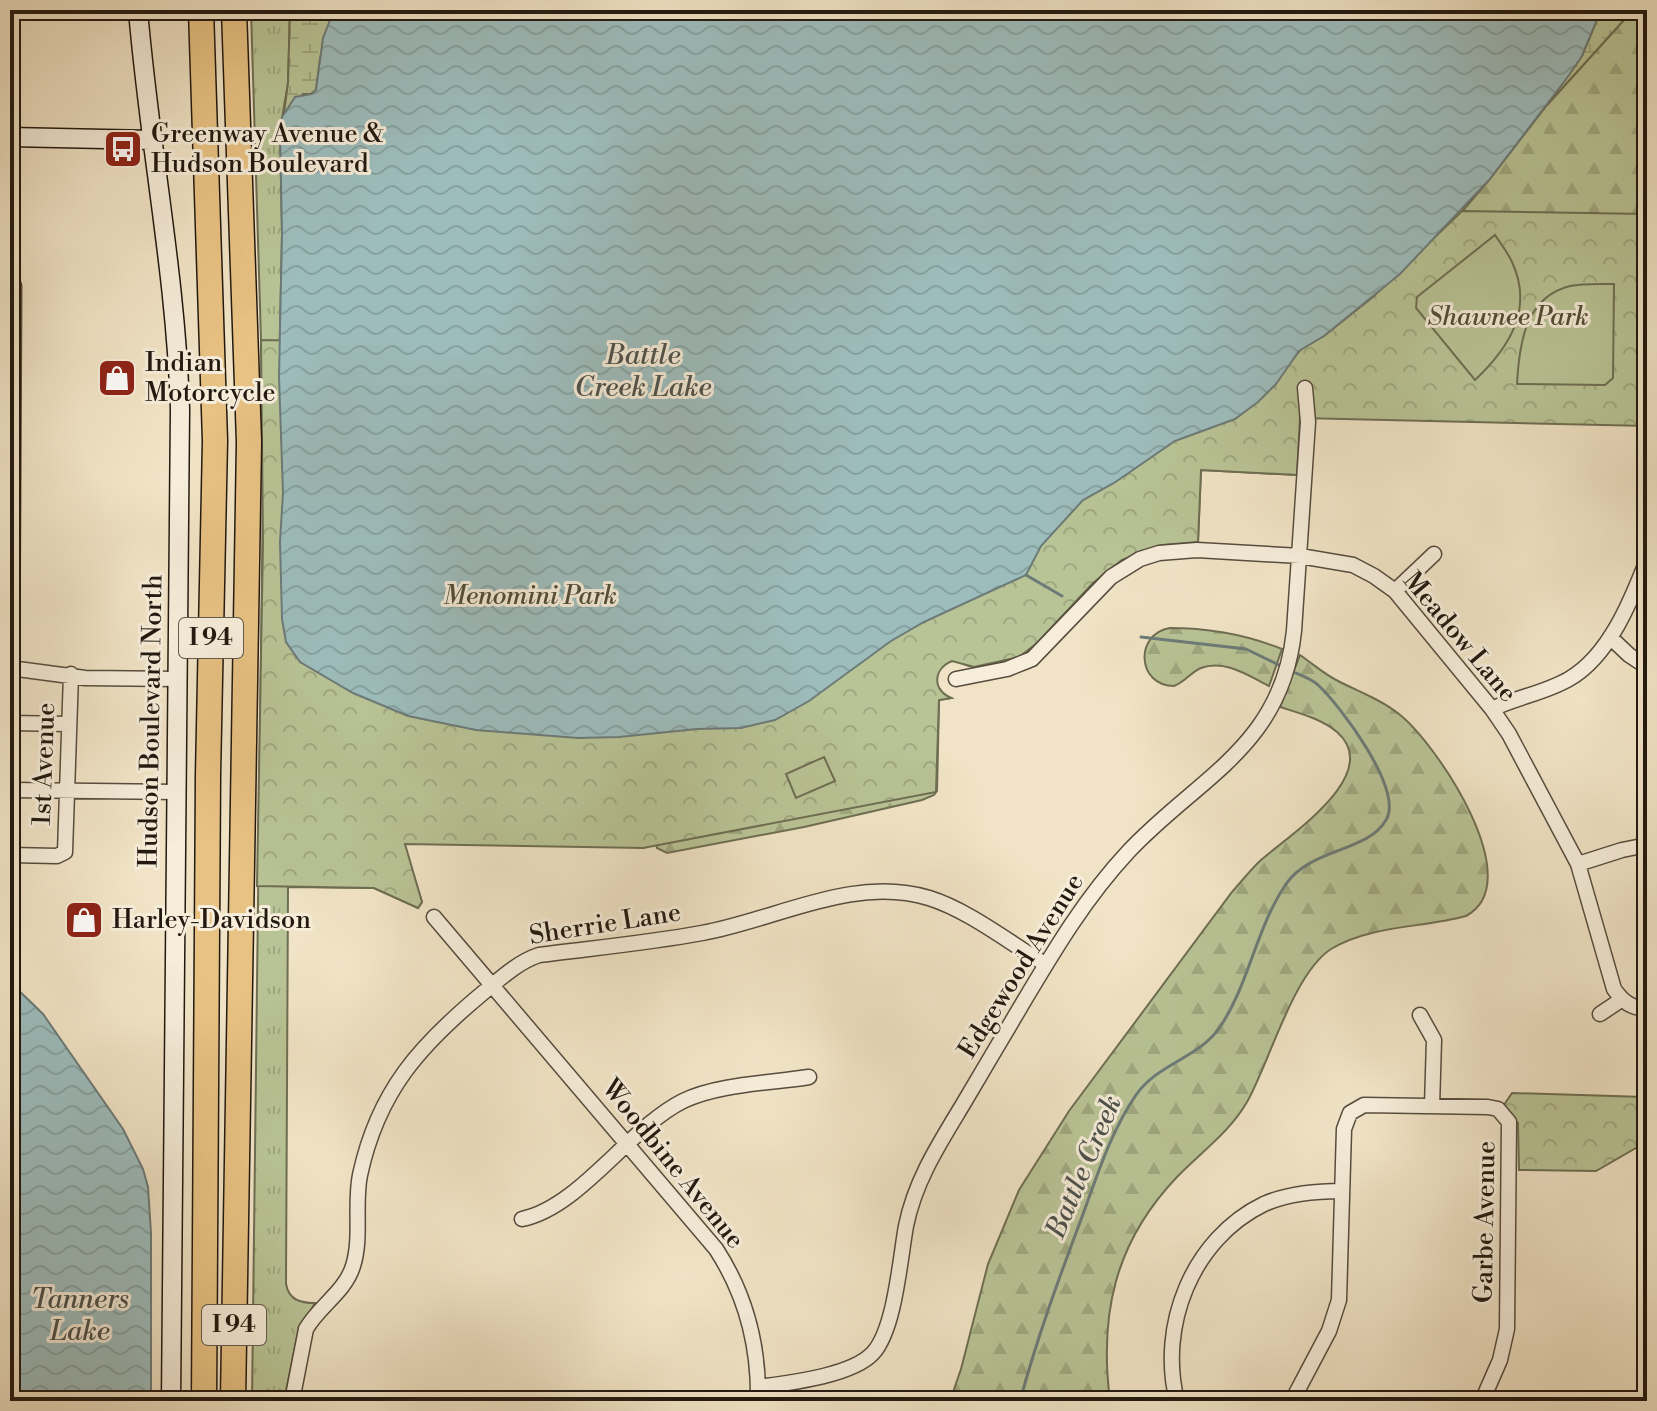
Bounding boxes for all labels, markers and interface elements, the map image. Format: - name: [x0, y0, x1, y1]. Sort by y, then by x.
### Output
- place label: Greenway Avenue & Hudson Boulevard: [151, 118, 384, 180]
- bus stop icon: Greenway Avenue & Hudson Boulevard: [102, 128, 144, 170]
- park label: Shawnee Park: [1427, 301, 1589, 333]
- water label: Battle Creek Lake: [575, 338, 711, 405]
- place label: Indian Motorcycle: [145, 347, 276, 409]
- shop icon: Indian Motorcycle: [96, 357, 138, 399]
- street label: Meadow Lane: [1396, 565, 1524, 709]
- street label: Hudson Boulevard North: [132, 574, 170, 868]
- park label: Menomini Park: [443, 580, 617, 612]
- road number: I 94: [179, 618, 243, 658]
- street label: 1st Avenue: [26, 702, 62, 826]
- street label: Edgewood Avenue: [951, 868, 1091, 1064]
- street label: Sherrie Lane: [527, 896, 683, 952]
- shop icon: Harley-Davidson: [63, 899, 105, 941]
- place label: Harley-Davidson: [112, 904, 311, 936]
- street label: Woodbine Avenue: [594, 1072, 751, 1255]
- water label: Battle Creek: [1038, 1090, 1130, 1245]
- street label: Garbe Avenue: [1468, 1141, 1502, 1303]
- water label: Tanners Lake: [31, 1282, 129, 1349]
- road number: I 94: [202, 1305, 266, 1345]

